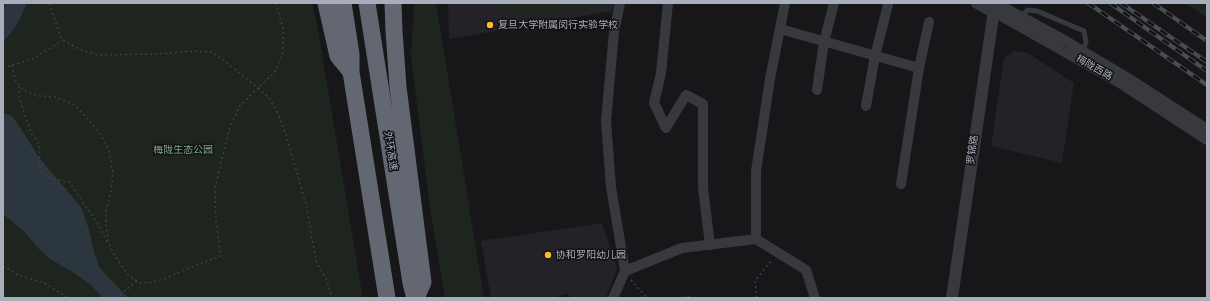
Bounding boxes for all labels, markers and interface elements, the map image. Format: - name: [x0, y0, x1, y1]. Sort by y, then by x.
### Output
- place label: 复旦大学附属闵行实验学校: [498, 19, 618, 31]
- marker: 复旦大学附属闵行实验学校: [485, 20, 495, 30]
- street label: 梅陇西路: [1074, 53, 1114, 83]
- street label: 外环高速: [381, 130, 399, 172]
- street label: 罗锦路: [965, 134, 981, 166]
- park label: 梅陇生态公园: [153, 144, 213, 156]
- place label: 协和罗阳幼儿园: [556, 249, 626, 261]
- marker: 协和罗阳幼儿园: [543, 250, 553, 260]

